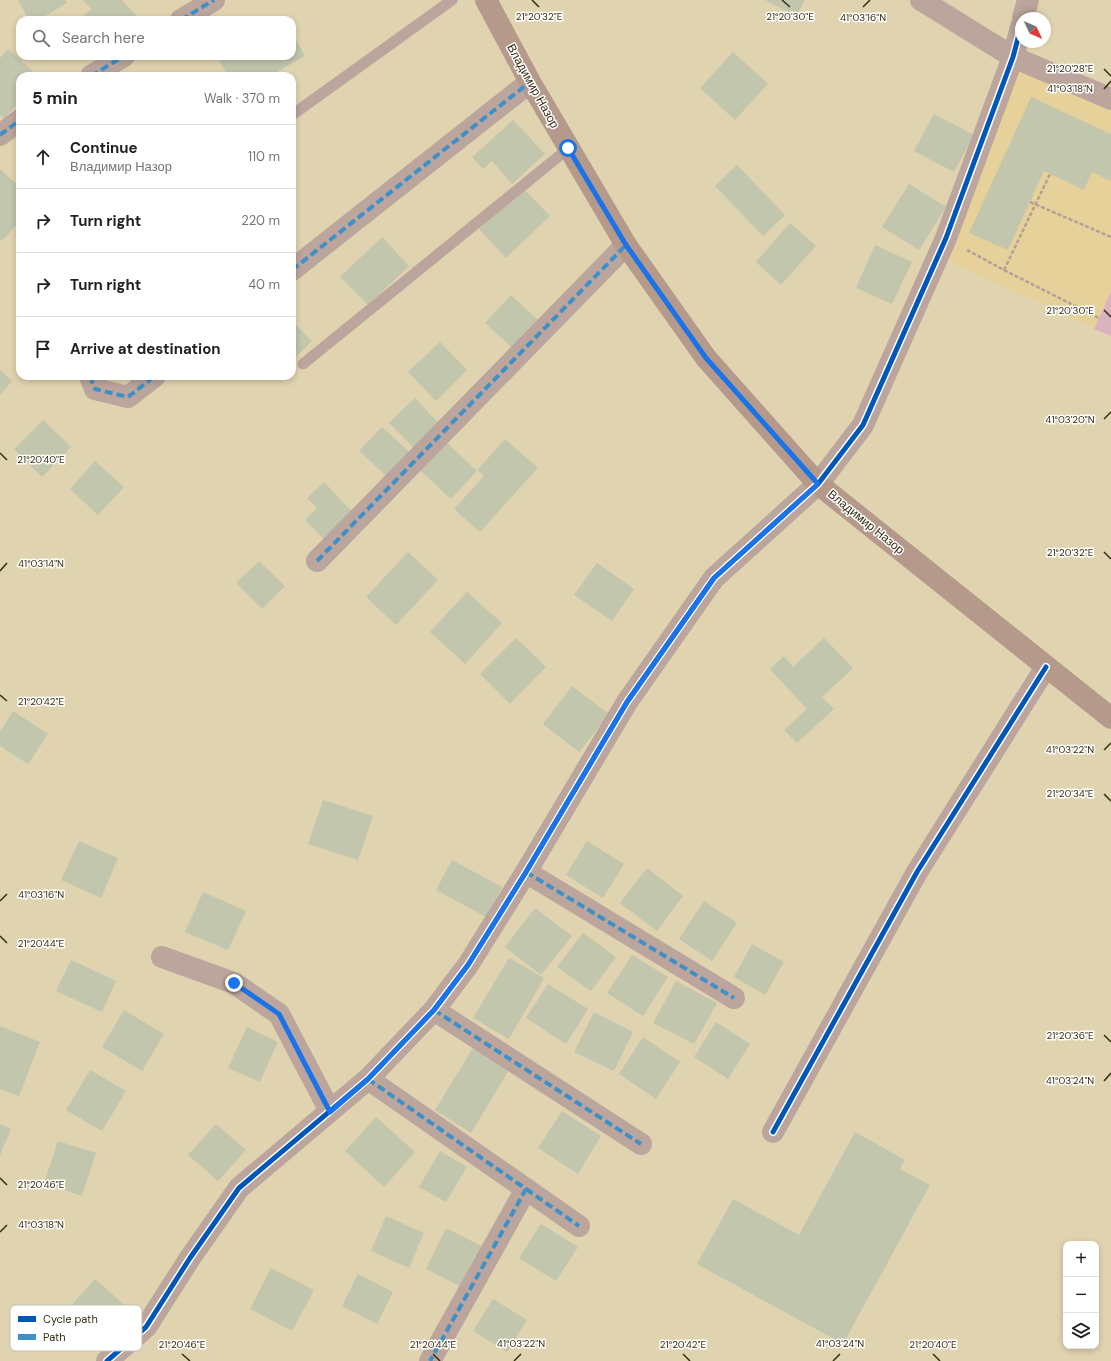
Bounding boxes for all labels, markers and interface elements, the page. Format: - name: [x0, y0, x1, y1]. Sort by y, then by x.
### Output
- text: 21°20'32"E: [516, 10, 563, 23]
- text: 21°20'30"E: [766, 10, 814, 23]
- text: 41°03'16"N: [840, 11, 886, 24]
- north arrow: [1015, 12, 1051, 48]
- search box: [16, 16, 296, 60]
- icon: search: [30, 27, 52, 49]
- text: Search here: [62, 28, 145, 48]
- street label: Владимир Назор: [503, 41, 563, 131]
- text: 21°20'28"E: [1047, 62, 1094, 75]
- text: 41°03'18"N: [1047, 82, 1093, 95]
- text: 5 min: [32, 87, 78, 109]
- text: Walk · 370 m: [204, 90, 280, 107]
- text: Continue: [70, 138, 138, 158]
- route start: [559, 139, 577, 157]
- icon: ahead: [32, 146, 54, 168]
- text: 110 m: [248, 148, 280, 165]
- text: Владимир Назор: [70, 158, 172, 175]
- icon: right: [32, 210, 54, 232]
- text: Turn right: [70, 211, 141, 231]
- text: 220 m: [241, 212, 280, 229]
- icon: right: [32, 274, 54, 296]
- text: Turn right: [70, 275, 141, 295]
- text: 40 m: [248, 276, 280, 293]
- text: 21°20'30"E: [1046, 304, 1094, 317]
- icon: arrive: [32, 338, 54, 360]
- text: Arrive at destination: [70, 339, 221, 359]
- text: 41°03'20"N: [1045, 413, 1095, 426]
- text: 21°20'40"E: [17, 453, 65, 466]
- street label: Владимир Назор: [824, 486, 908, 558]
- text: 21°20'32"E: [1047, 546, 1094, 559]
- text: 41°03'14"N: [18, 557, 64, 570]
- text: 21°20'42"E: [18, 695, 64, 708]
- text: 41°03'22"N: [1046, 743, 1094, 756]
- text: 21°20'34"E: [1047, 787, 1094, 800]
- text: 41°03'16"N: [18, 888, 64, 901]
- text: 21°20'44"E: [18, 937, 65, 950]
- route end: [225, 974, 243, 992]
- text: 21°20'36"E: [1046, 1029, 1094, 1042]
- text: 41°03'24"N: [1046, 1074, 1094, 1087]
- text: 21°20'46"E: [18, 1178, 65, 1191]
- text: 41°03'18"N: [18, 1218, 64, 1231]
- map controls: [1063, 1241, 1099, 1349]
- button: +: [1063, 1241, 1099, 1277]
- button: −: [1063, 1277, 1099, 1313]
- legend: [10, 1305, 142, 1351]
- text: Cycle path: [43, 1312, 98, 1326]
- button: layers: [1063, 1313, 1099, 1349]
- text: Path: [43, 1330, 66, 1344]
- text: 41°03'22"N: [497, 1337, 545, 1350]
- text: 41°03'24"N: [816, 1337, 864, 1350]
- text: 21°20'46"E: [159, 1338, 206, 1351]
- text: 21°20'44"E: [410, 1338, 457, 1351]
- text: 21°20'42"E: [660, 1338, 706, 1351]
- text: 21°20'40"E: [909, 1338, 957, 1351]

